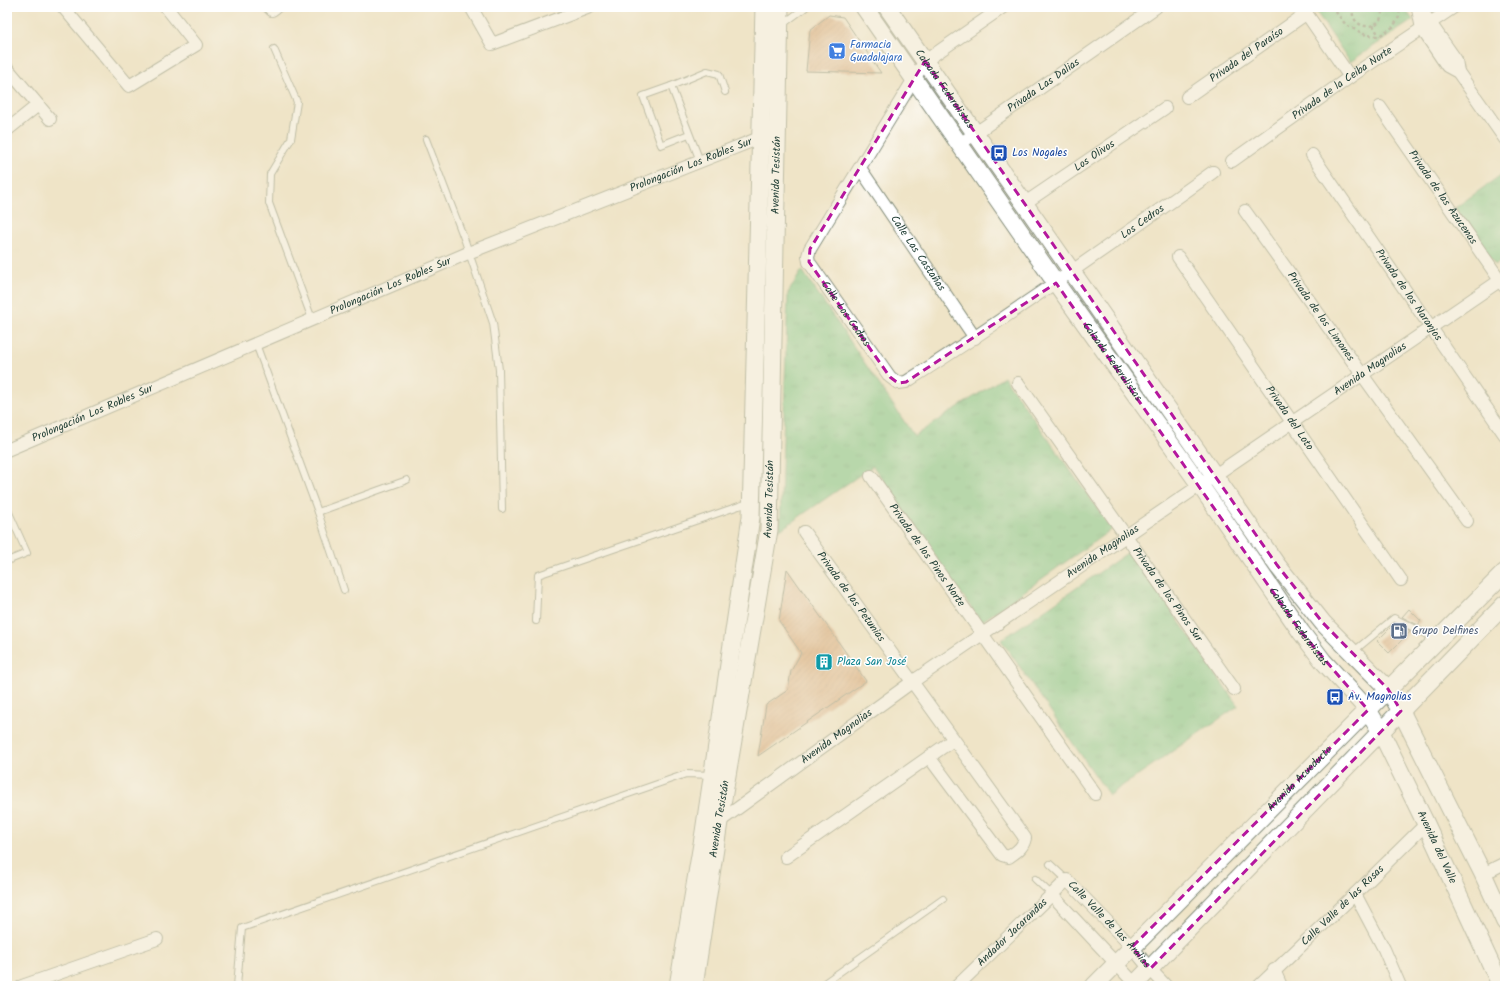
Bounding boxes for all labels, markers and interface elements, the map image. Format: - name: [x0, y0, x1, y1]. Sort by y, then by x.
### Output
- street label: Privada del Paraíso: [1206, 23, 1288, 87]
- place label: Farmacia Guadalajara: [850, 36, 902, 67]
- supermarket icon: Farmacia Guadalajara: [827, 41, 847, 61]
- street label: Privada de la Ceiba Norte: [1288, 42, 1396, 125]
- street label: Calzada Federalistas: [910, 45, 979, 133]
- street label: Privada Las Dalias: [1004, 54, 1084, 117]
- street label: Prolongación Los Robles Sur: [627, 132, 756, 197]
- street label: Los Olivos: [1070, 135, 1119, 176]
- street label: Avenida Tesistán: [767, 136, 786, 214]
- bus stop icon: Los Nogales: [989, 143, 1009, 163]
- place label: Los Nogales: [1012, 144, 1068, 162]
- street label: Privada de las Azucenas: [1403, 146, 1482, 249]
- street label: Los Cedros: [1117, 200, 1169, 244]
- street label: Calle Las Castañas: [885, 212, 950, 295]
- street label: Privada de los Naranjos: [1370, 245, 1447, 345]
- street label: Prolongación Los Robles Sur: [327, 252, 455, 320]
- street label: Privada de los Limones: [1282, 268, 1359, 366]
- street label: Calle Los Cedros: [816, 277, 875, 351]
- street label: Calzada Federalistas: [1078, 318, 1147, 405]
- street label: Avenida Magnolias: [1330, 337, 1411, 400]
- street label: Prolongación Los Robles Sur: [29, 379, 157, 447]
- street label: Privada del Loto: [1261, 382, 1318, 454]
- street label: Avenida Tesistán: [759, 460, 779, 540]
- street label: Privada de los Pinos Norte: [884, 500, 970, 611]
- street label: Avenida Magnolias: [1063, 520, 1143, 583]
- street label: Privada de los Pinos Sur: [1128, 544, 1208, 647]
- street label: Privada de las Petunias: [812, 548, 890, 646]
- street label: Calzada Federalistas: [1264, 584, 1333, 671]
- fuel station icon: Grupo Delfines: [1389, 621, 1409, 641]
- place label: Grupo Delfines: [1412, 622, 1479, 640]
- building icon: Plaza San José: [814, 652, 834, 672]
- place label: Plaza San José: [837, 653, 907, 671]
- bus stop icon: Av. Magnolias: [1325, 687, 1345, 707]
- place label: Av. Magnolias: [1348, 688, 1412, 706]
- street label: Avenida Magnolias: [797, 704, 877, 769]
- street label: Avenida Acueducto: [1263, 742, 1337, 816]
- street label: Avenida Tesistán: [705, 779, 735, 859]
- street label: Avenida del Valle: [1412, 807, 1461, 887]
- street label: Calle Valle de las Rosas: [1297, 861, 1389, 950]
- street label: Calle Valle de las Aralias: [1063, 876, 1155, 973]
- street label: Andador Jacarandas: [973, 894, 1052, 971]

